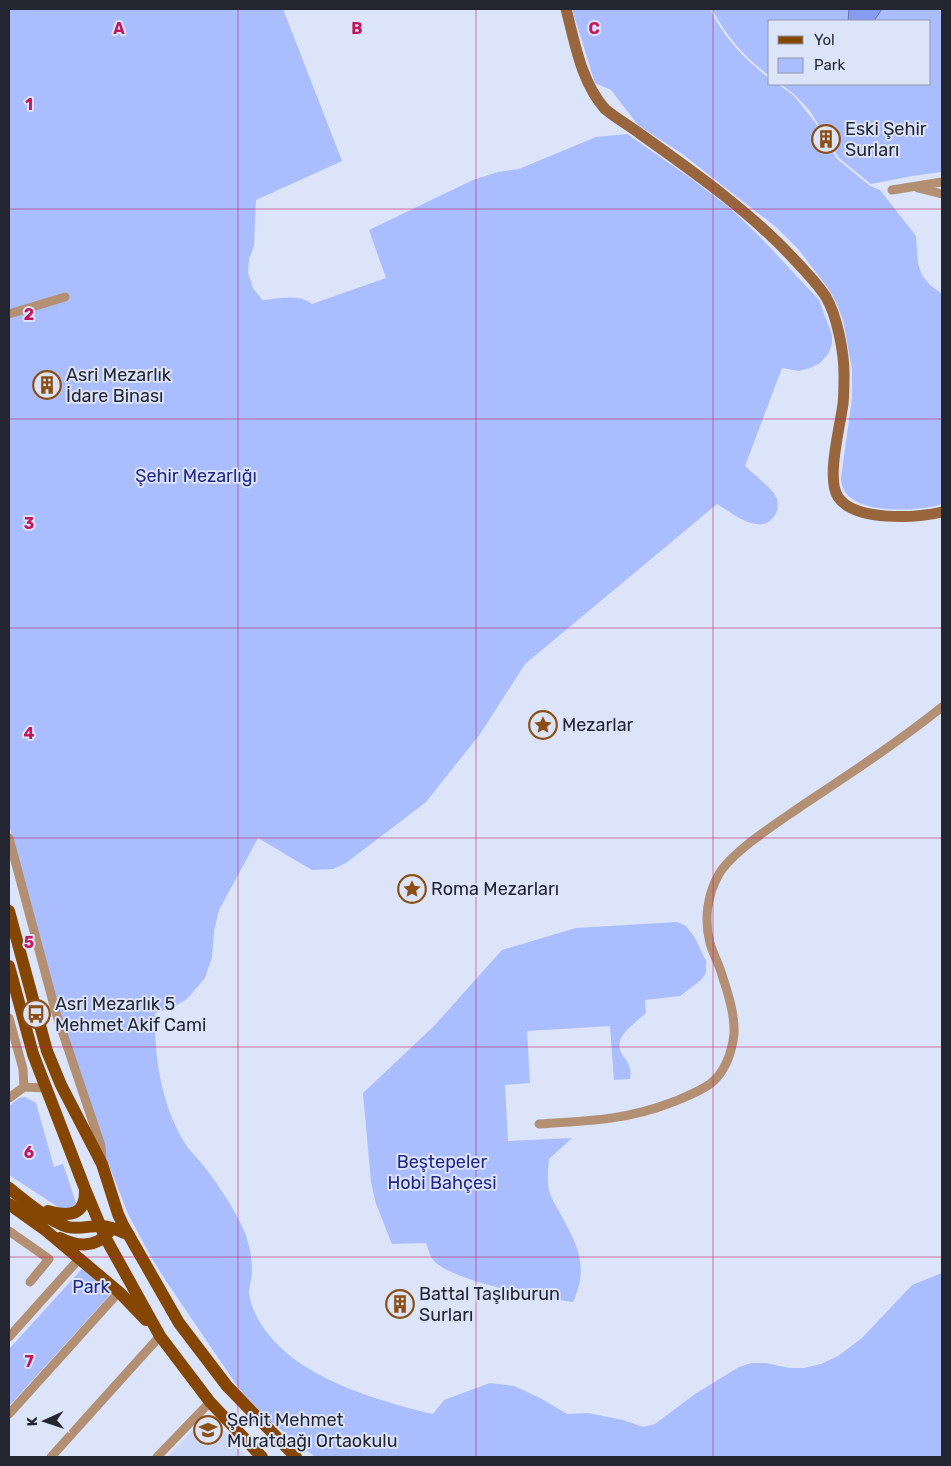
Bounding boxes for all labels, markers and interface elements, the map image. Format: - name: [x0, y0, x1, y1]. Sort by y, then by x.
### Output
- text: A: [113, 19, 125, 38]
- text: B: [351, 19, 363, 38]
- text: C: [588, 19, 600, 38]
- legend: [768, 20, 931, 85]
- text: Yol: [814, 31, 835, 49]
- text: Park: [814, 56, 845, 74]
- text: 1: [25, 95, 33, 114]
- place label: Eski Şehir Surları: [845, 118, 927, 161]
- building icon: Eski Şehir Surları: [811, 124, 841, 154]
- text: 2: [24, 305, 34, 324]
- place label: Asri Mezarlık İdare Binası: [66, 364, 172, 407]
- building icon: Asri Mezarlık İdare Binası: [32, 370, 62, 400]
- park label: Şehir Mezarlığı: [135, 465, 257, 487]
- text: 3: [24, 514, 34, 533]
- place icon: Mezarlar: [528, 710, 558, 740]
- place label: Mezarlar: [562, 714, 634, 736]
- text: 4: [24, 724, 35, 743]
- place icon: Roma Mezarları: [397, 874, 427, 904]
- place label: Roma Mezarları: [431, 878, 559, 900]
- text: 5: [24, 933, 34, 952]
- place label: Asri Mezarlık 5 Mehmet Akif Cami: [55, 993, 206, 1036]
- bus stop icon: Asri Mezarlık 5 Mehmet Akif Cami: [21, 999, 51, 1029]
- text: 6: [24, 1143, 34, 1162]
- park label: Beştepeler Hobi Bahçesi: [387, 1151, 497, 1194]
- park label: Park: [72, 1276, 110, 1298]
- place label: Battal Taşlıburun Surları: [419, 1283, 560, 1326]
- building icon: Battal Taşlıburun Surları: [385, 1289, 415, 1319]
- text: 7: [24, 1352, 34, 1371]
- north arrow: [20, 1396, 70, 1446]
- place label: Şehit Mehmet Muratdağı Ortaokulu: [227, 1409, 398, 1452]
- school or university icon: Şehit Mehmet Muratdağı Ortaokulu: [193, 1415, 223, 1445]
- text: K: [24, 1416, 41, 1427]

